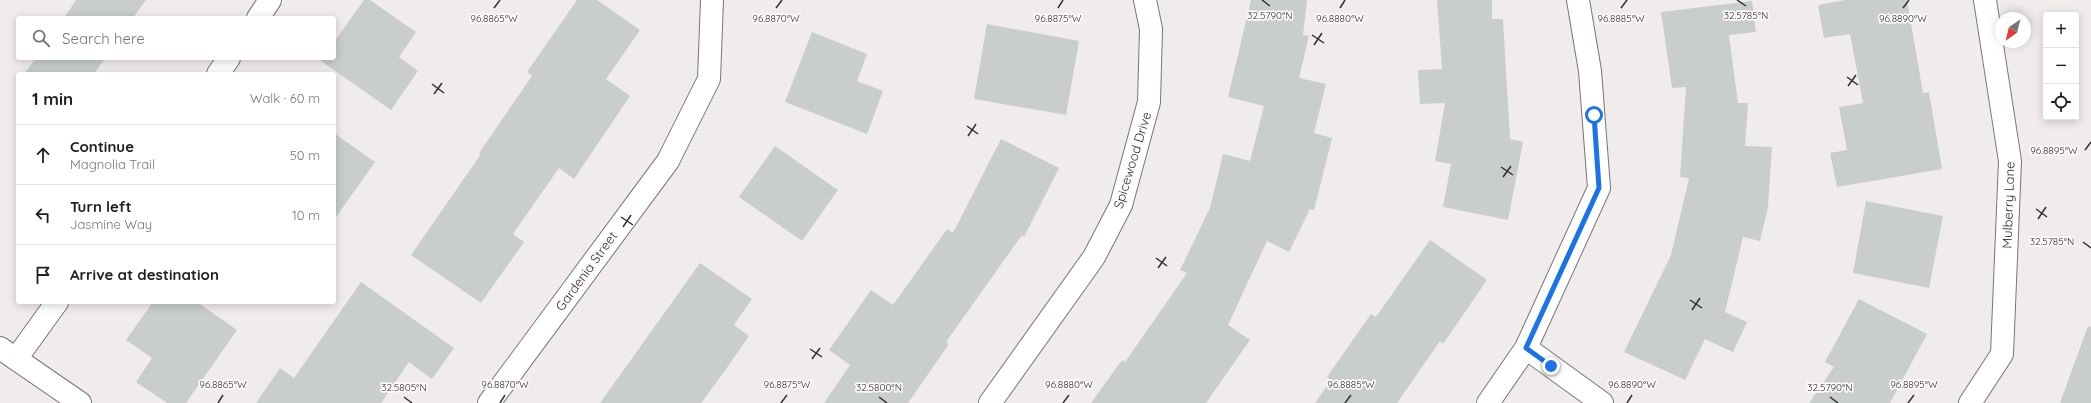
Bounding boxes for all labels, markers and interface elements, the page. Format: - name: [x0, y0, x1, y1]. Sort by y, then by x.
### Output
- text: 32.5790°N: [1247, 9, 1293, 22]
- text: 32.5785°N: [1724, 9, 1768, 22]
- text: 96.8865°W: [470, 12, 518, 25]
- text: 96.8870°W: [752, 12, 800, 25]
- text: 96.8875°W: [1035, 12, 1082, 25]
- text: 96.8880°W: [1316, 12, 1364, 25]
- text: 96.8885°W: [1597, 12, 1645, 25]
- text: 96.8890°W: [1879, 12, 1927, 25]
- north arrow: [1995, 12, 2031, 48]
- map controls: [2043, 12, 2079, 120]
- button: +: [2043, 12, 2079, 48]
- search box: [16, 16, 336, 60]
- icon: search: [30, 27, 52, 49]
- text: Search here: [62, 29, 145, 48]
- button: −: [2043, 48, 2079, 84]
- button: locate: [2043, 84, 2079, 120]
- text: 1 min: [32, 88, 73, 109]
- text: Walk · 60 m: [250, 90, 320, 106]
- route start: [1585, 106, 1603, 124]
- street label: Spicewood Drive: [1110, 110, 1154, 210]
- text: Continue: [70, 137, 134, 156]
- icon: ahead: [32, 144, 54, 166]
- text: 96.8895°W: [2030, 144, 2078, 157]
- text: 50 m: [290, 147, 320, 163]
- text: Magnolia Trail: [70, 156, 155, 172]
- street label: Mulberry Lane: [1998, 161, 2018, 249]
- text: Turn left: [70, 197, 132, 216]
- icon: left: [32, 204, 54, 226]
- text: 10 m: [292, 207, 320, 223]
- text: Jasmine Way: [70, 216, 152, 232]
- street label: Gardenia Street: [552, 228, 620, 314]
- text: 32.5785°N: [2030, 235, 2074, 248]
- icon: arrive: [32, 264, 54, 286]
- text: Arrive at destination: [70, 265, 219, 284]
- route end: [1542, 357, 1560, 375]
- text: 96.8865°W: [199, 378, 247, 391]
- text: 96.8870°W: [481, 378, 529, 391]
- text: 96.8875°W: [764, 378, 811, 391]
- text: 96.8880°W: [1045, 378, 1093, 391]
- text: 96.8885°W: [1327, 378, 1375, 391]
- text: 96.8890°W: [1608, 378, 1656, 391]
- text: 96.8895°W: [1890, 378, 1938, 391]
- text: 32.5805°N: [381, 381, 427, 394]
- text: 32.5800°N: [856, 381, 902, 394]
- text: 32.5790°N: [1807, 381, 1853, 394]

